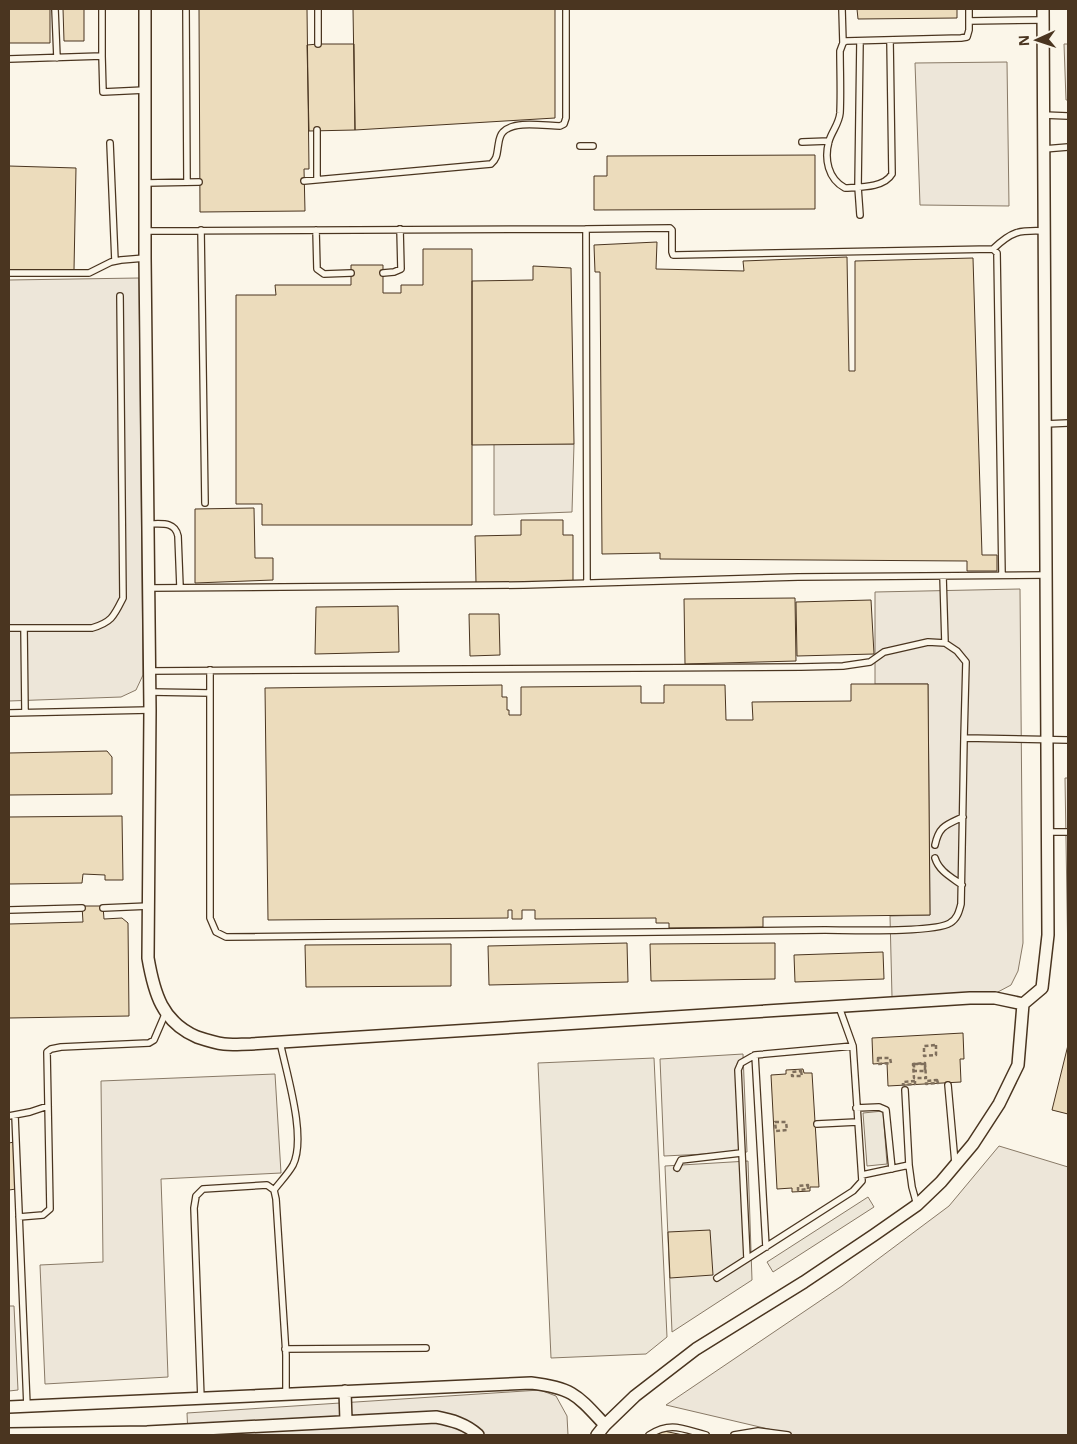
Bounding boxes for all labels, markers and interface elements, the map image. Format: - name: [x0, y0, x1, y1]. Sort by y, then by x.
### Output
- north arrow: [1012, 15, 1062, 65]
- text: N: [1014, 35, 1033, 47]

